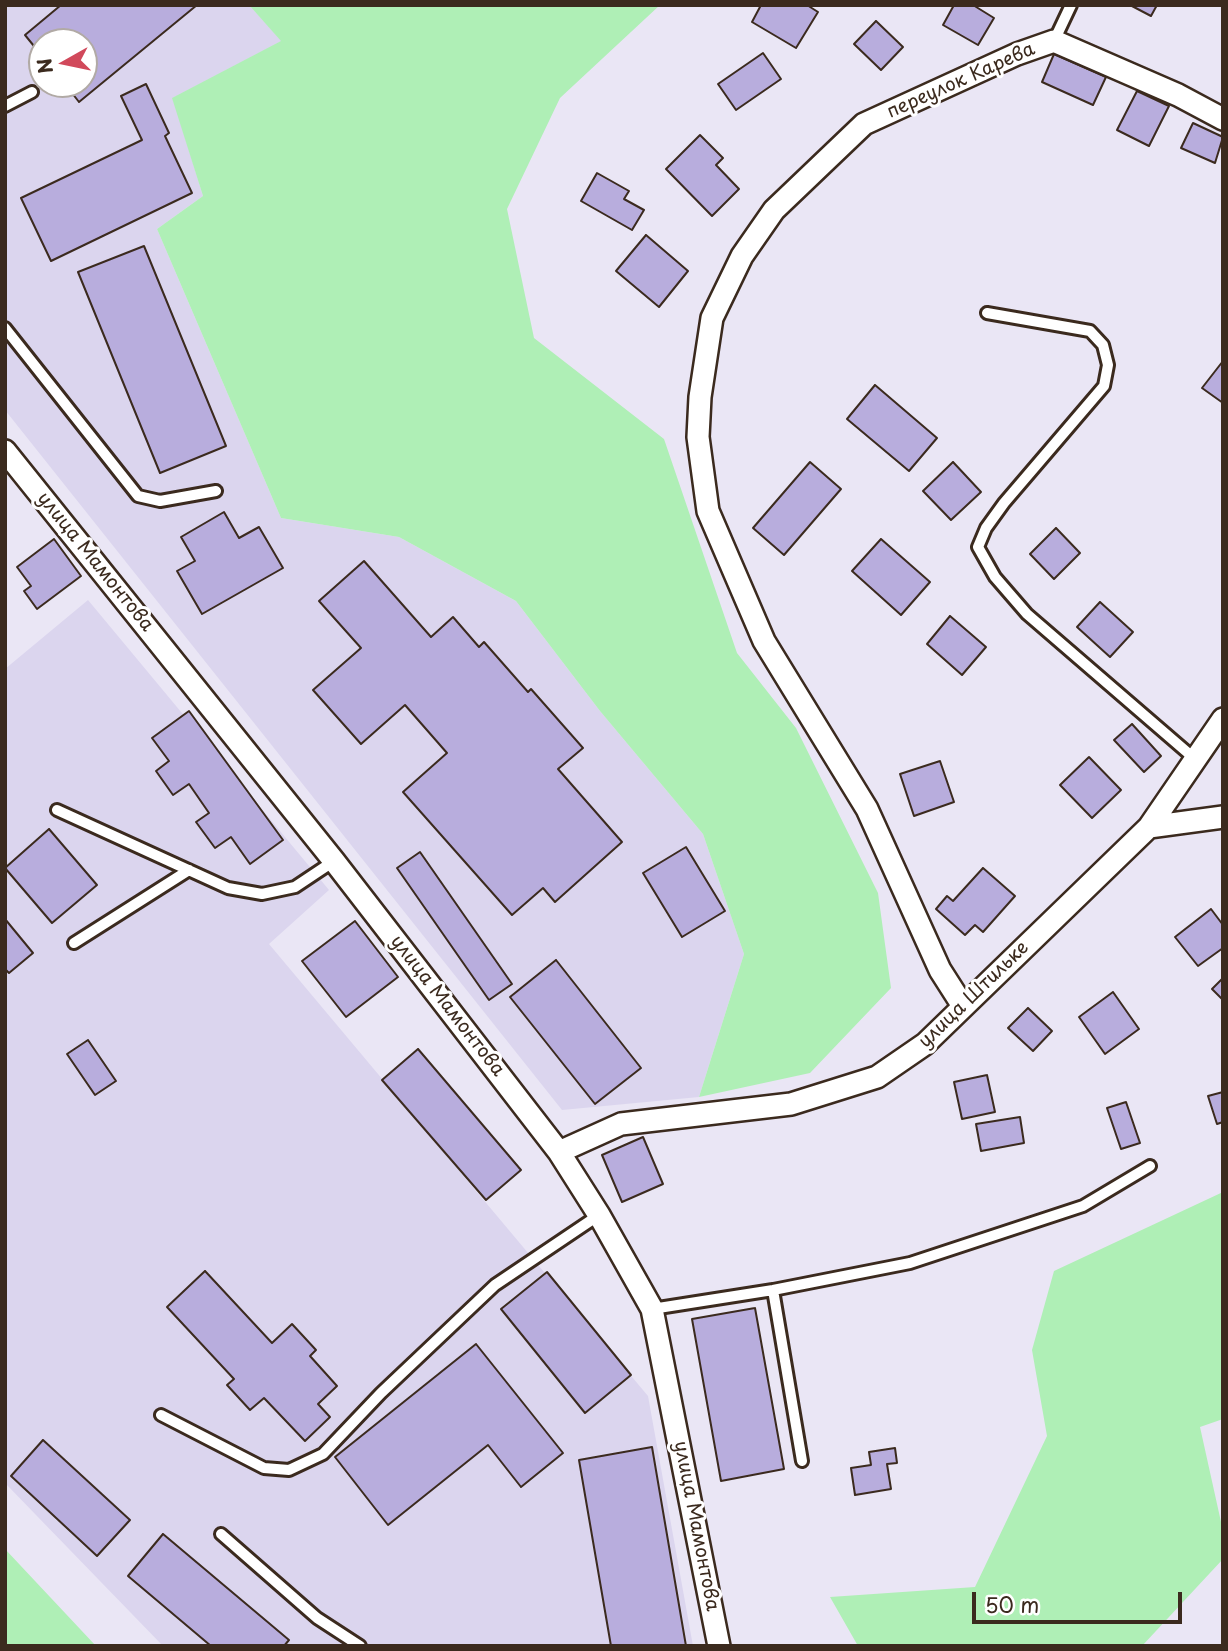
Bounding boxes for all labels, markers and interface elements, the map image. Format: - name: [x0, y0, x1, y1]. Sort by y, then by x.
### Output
- north arrow: [28, 28, 98, 98]
- street label: переулок Карева: [883, 38, 1039, 124]
- text: N: [29, 56, 59, 76]
- street label: улица Мамонтова: [32, 488, 158, 636]
- street label: улица Мамонтова: [385, 931, 509, 1081]
- street label: улица Штильке: [914, 937, 1034, 1053]
- street label: улица Мамонтова: [668, 1439, 724, 1613]
- scale bar: [976, 1578, 1186, 1622]
- text: 50 m: [985, 1588, 1039, 1620]

